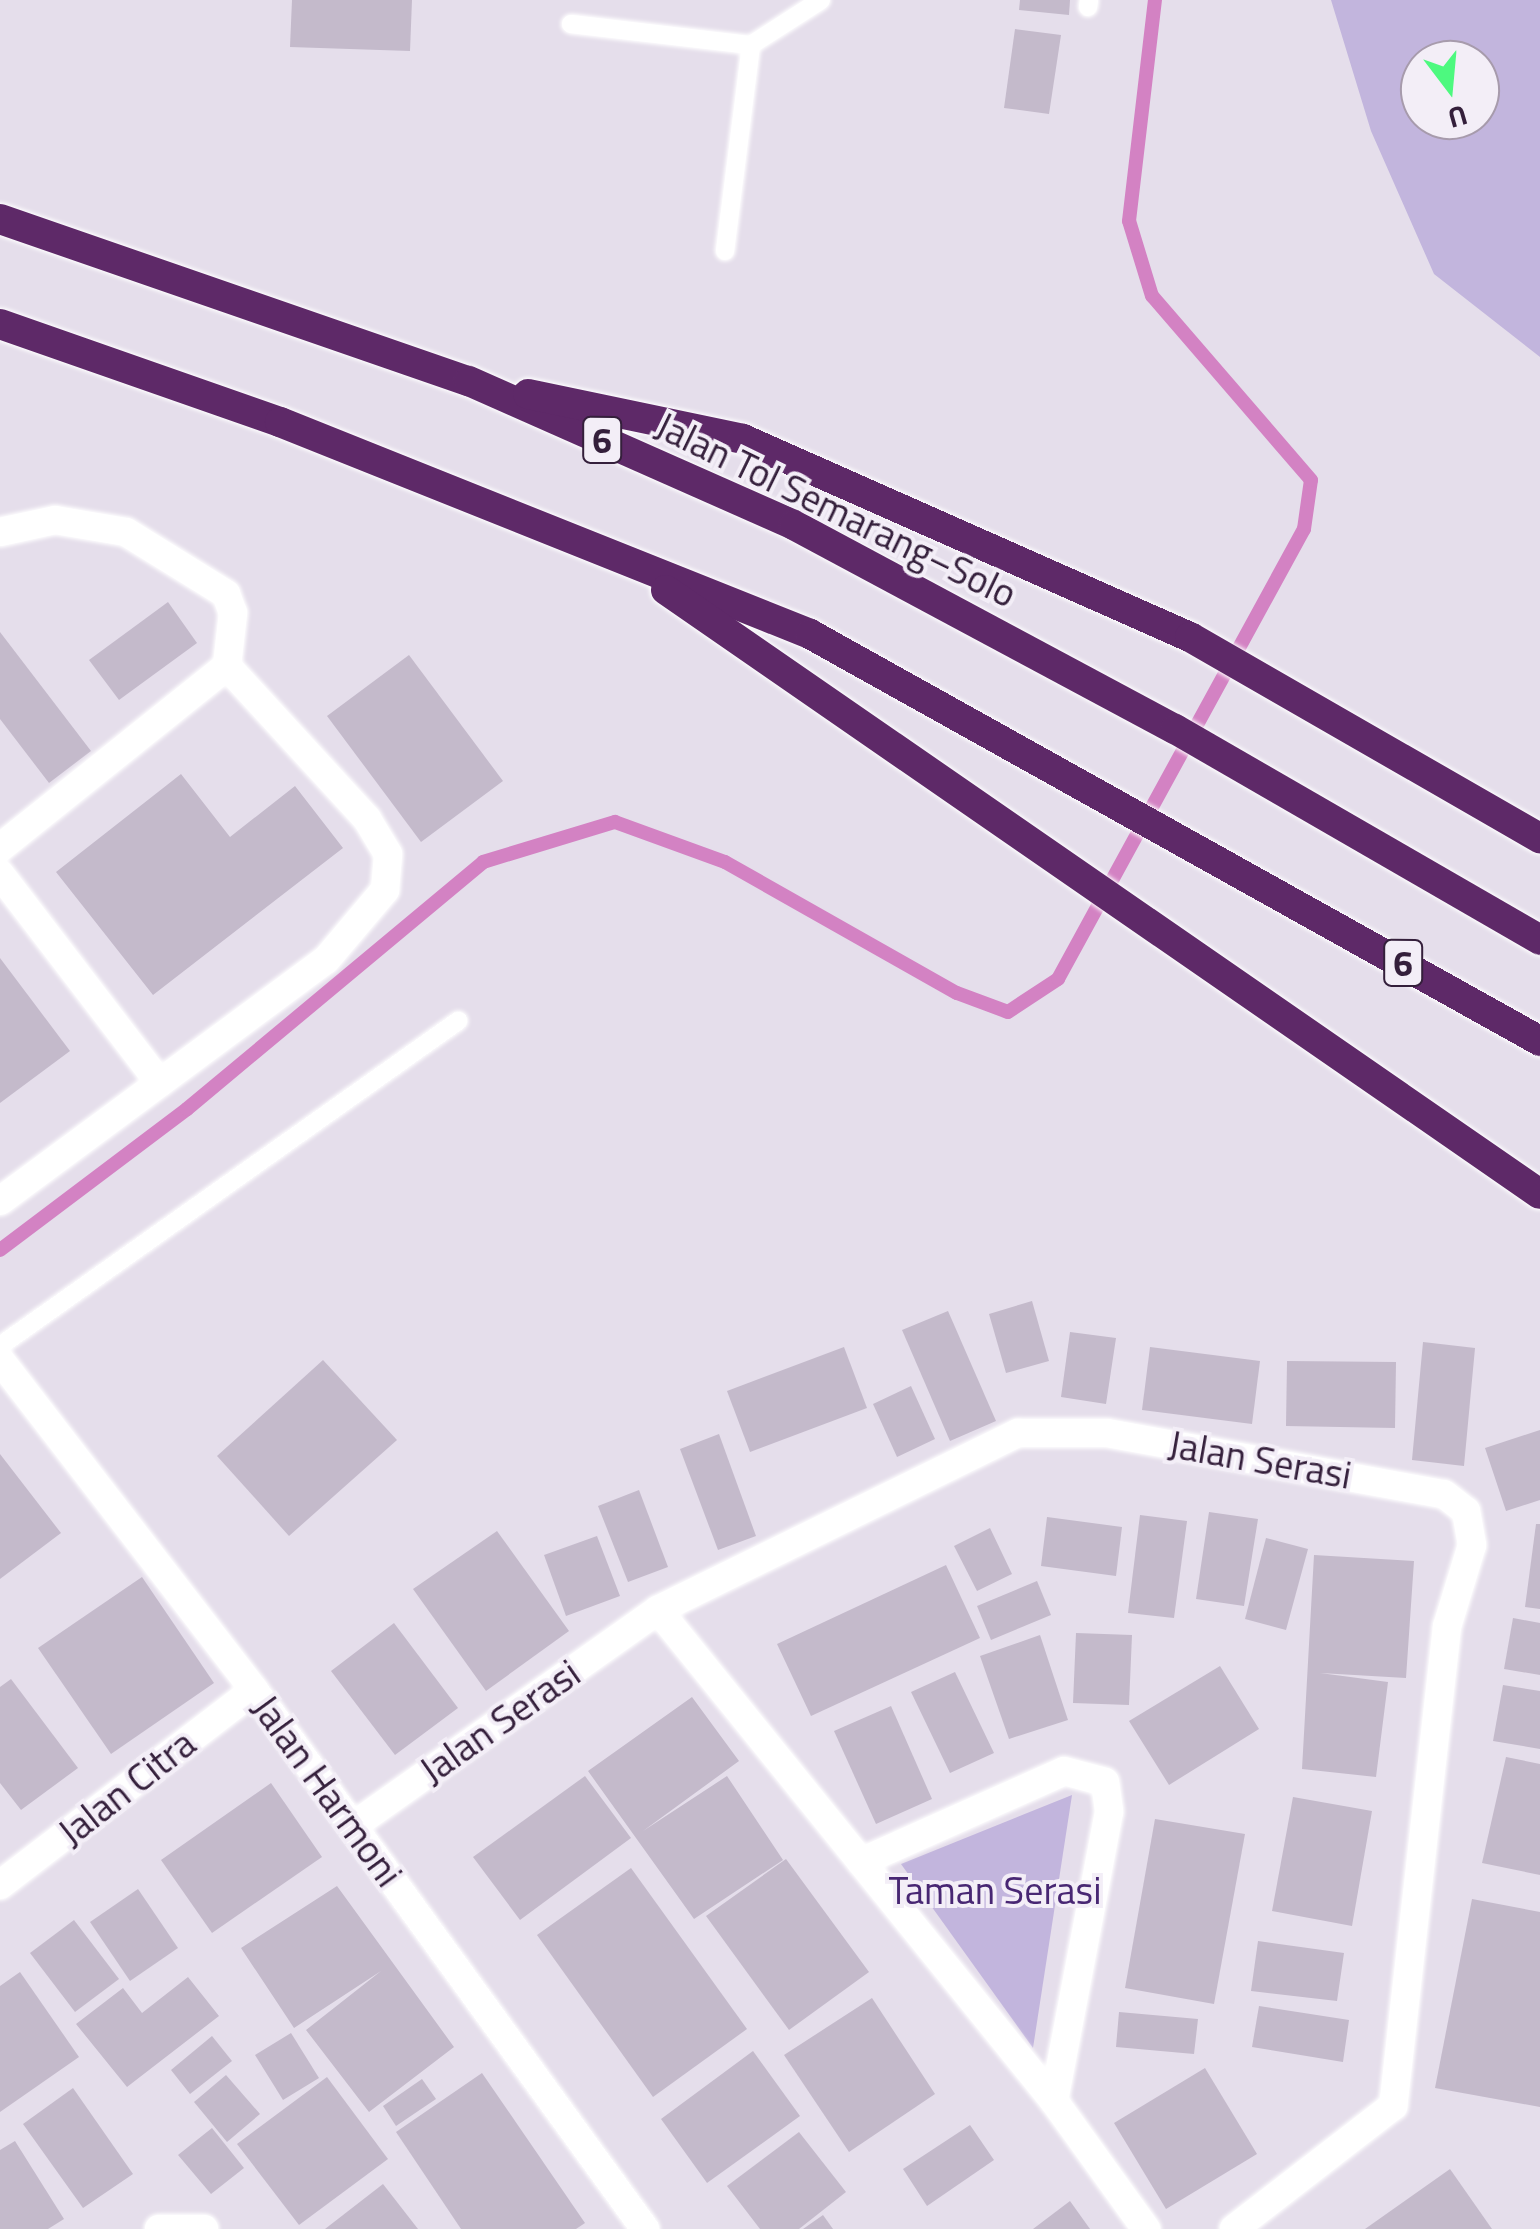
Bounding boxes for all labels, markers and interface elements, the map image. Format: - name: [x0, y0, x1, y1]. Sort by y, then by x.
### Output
- north arrow: [1400, 40, 1500, 140]
- text: U: [1443, 94, 1473, 141]
- street label: Jalan Tol Semarang–Solo: [648, 403, 1024, 617]
- road number: 6: [582, 410, 622, 470]
- road number: 6: [1383, 933, 1423, 993]
- street label: Jalan Serasi: [1165, 1422, 1355, 1498]
- street label: Jalan Serasi: [411, 1650, 589, 1794]
- street label: Jalan Harmoni: [242, 1687, 412, 1895]
- street label: Jalan Citra: [49, 1720, 205, 1856]
- park label: Taman Serasi: [888, 1868, 1102, 1914]

